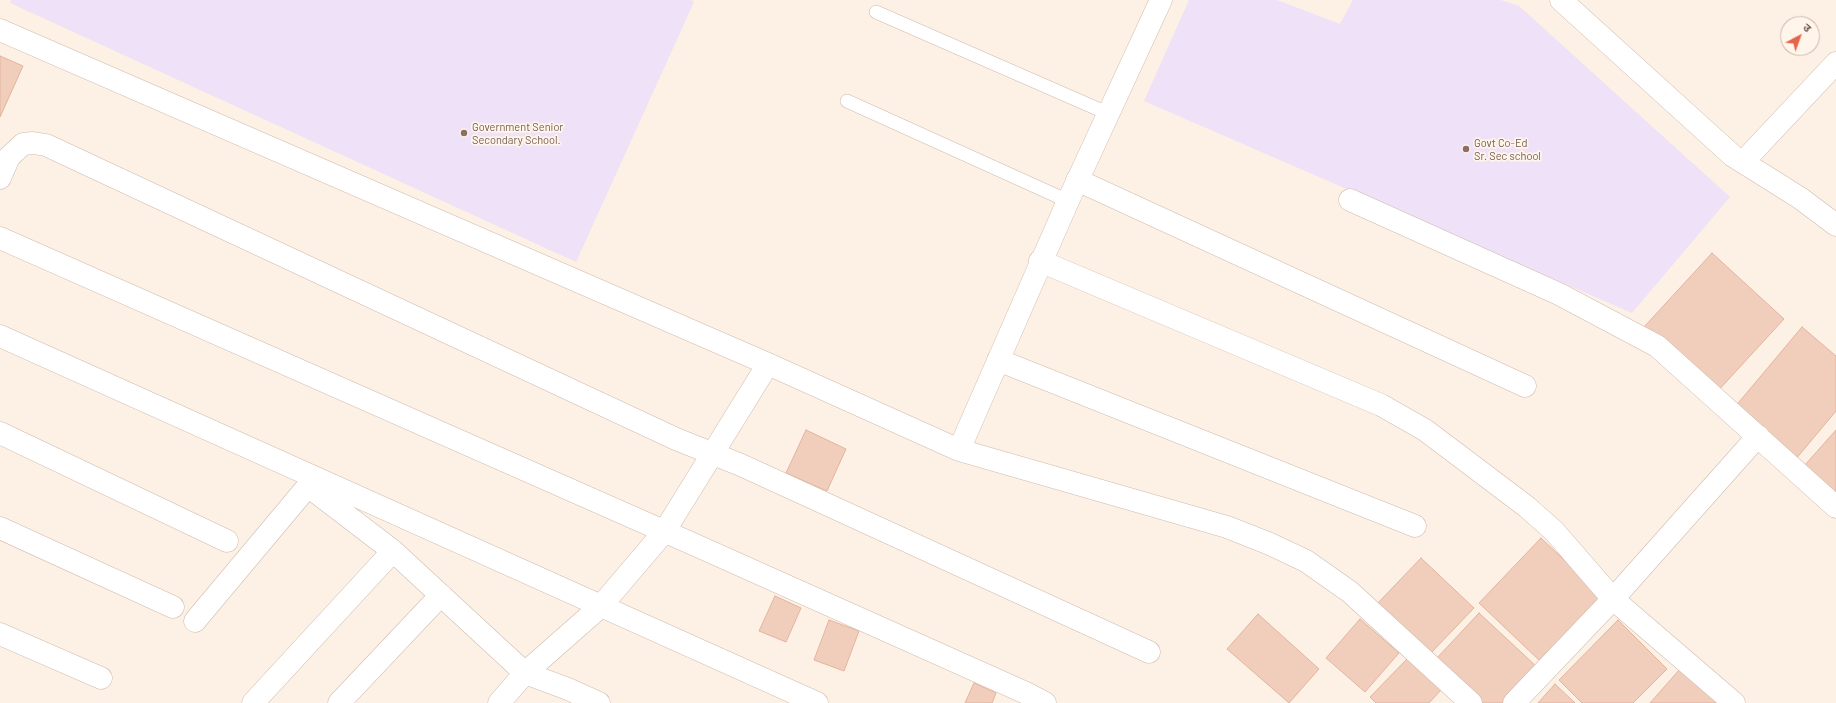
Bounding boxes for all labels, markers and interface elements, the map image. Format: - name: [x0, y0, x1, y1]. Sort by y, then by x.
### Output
- north arrow: [1780, 16, 1820, 56]
- text: उ: [1801, 20, 1814, 34]
- place label: Government Senior Secondary School.: [472, 120, 563, 146]
- marker: Government Senior Secondary School.: [459, 128, 469, 138]
- place label: Govt Co-Ed Sr. Sec school: [1474, 136, 1541, 162]
- marker: Govt Co-Ed Sr. Sec school: [1461, 144, 1471, 154]

